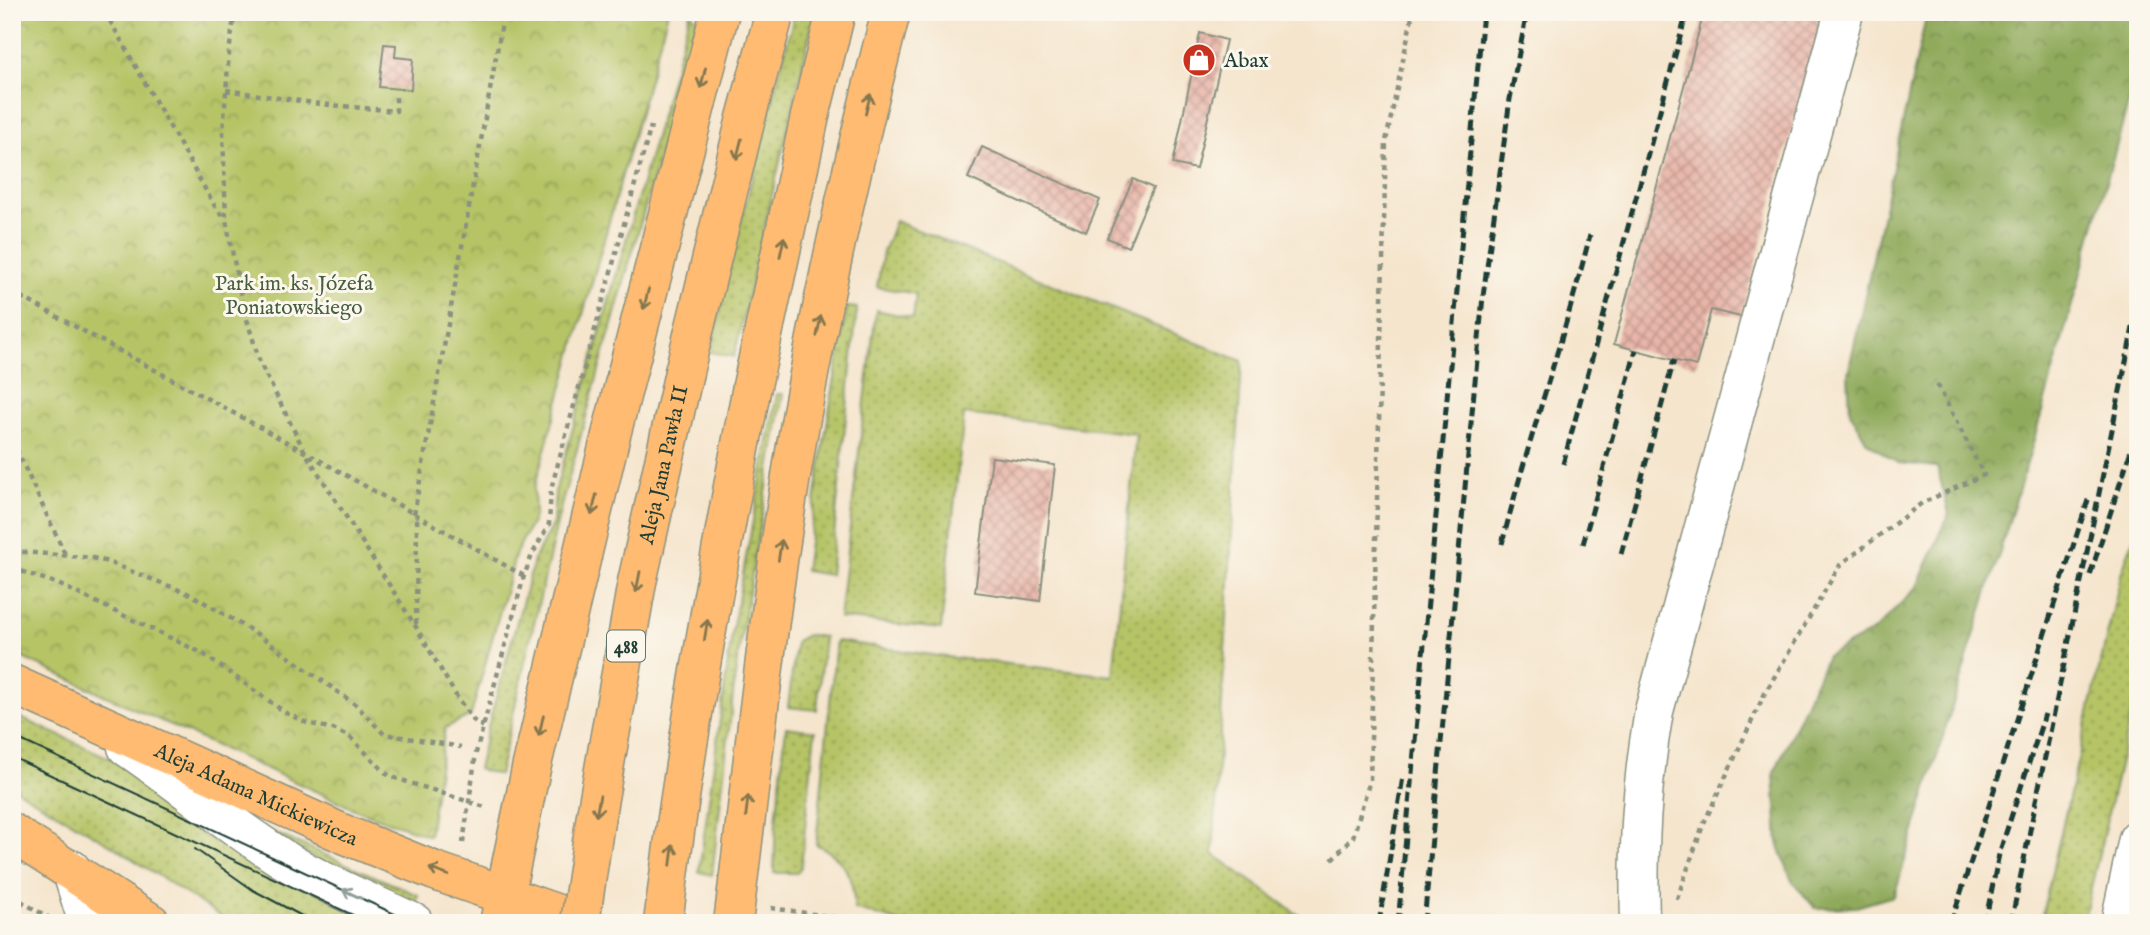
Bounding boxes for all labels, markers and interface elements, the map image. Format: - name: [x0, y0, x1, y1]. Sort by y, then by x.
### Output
- shop icon: Abax: [1180, 41, 1218, 79]
- place label: Abax: [1223, 48, 1269, 75]
- one-way arrow: [696, 66, 709, 89]
- one-way arrow: [862, 93, 875, 116]
- one-way arrow: [731, 137, 745, 160]
- one-way arrow: [775, 236, 789, 259]
- park label: Park im. ks. Józefa Poniatowskiego: [215, 271, 374, 322]
- one-way arrow: [639, 287, 652, 310]
- one-way arrow: [812, 315, 826, 338]
- street label: Aleja Jana Pawła II: [634, 383, 696, 548]
- one-way arrow: [587, 493, 600, 516]
- one-way arrow: [774, 540, 787, 562]
- one-way arrow: [630, 570, 644, 593]
- one-way arrow: [700, 619, 713, 642]
- road number: 488: [607, 631, 645, 662]
- one-way arrow: [534, 714, 547, 737]
- street label: Aleja Adama Mickiewicza: [149, 738, 362, 854]
- one-way arrow: [591, 794, 604, 817]
- one-way arrow: [741, 795, 754, 818]
- one-way arrow: [665, 844, 678, 867]
- one-way arrow: [429, 865, 451, 877]
- one-way arrow: [342, 887, 363, 900]

